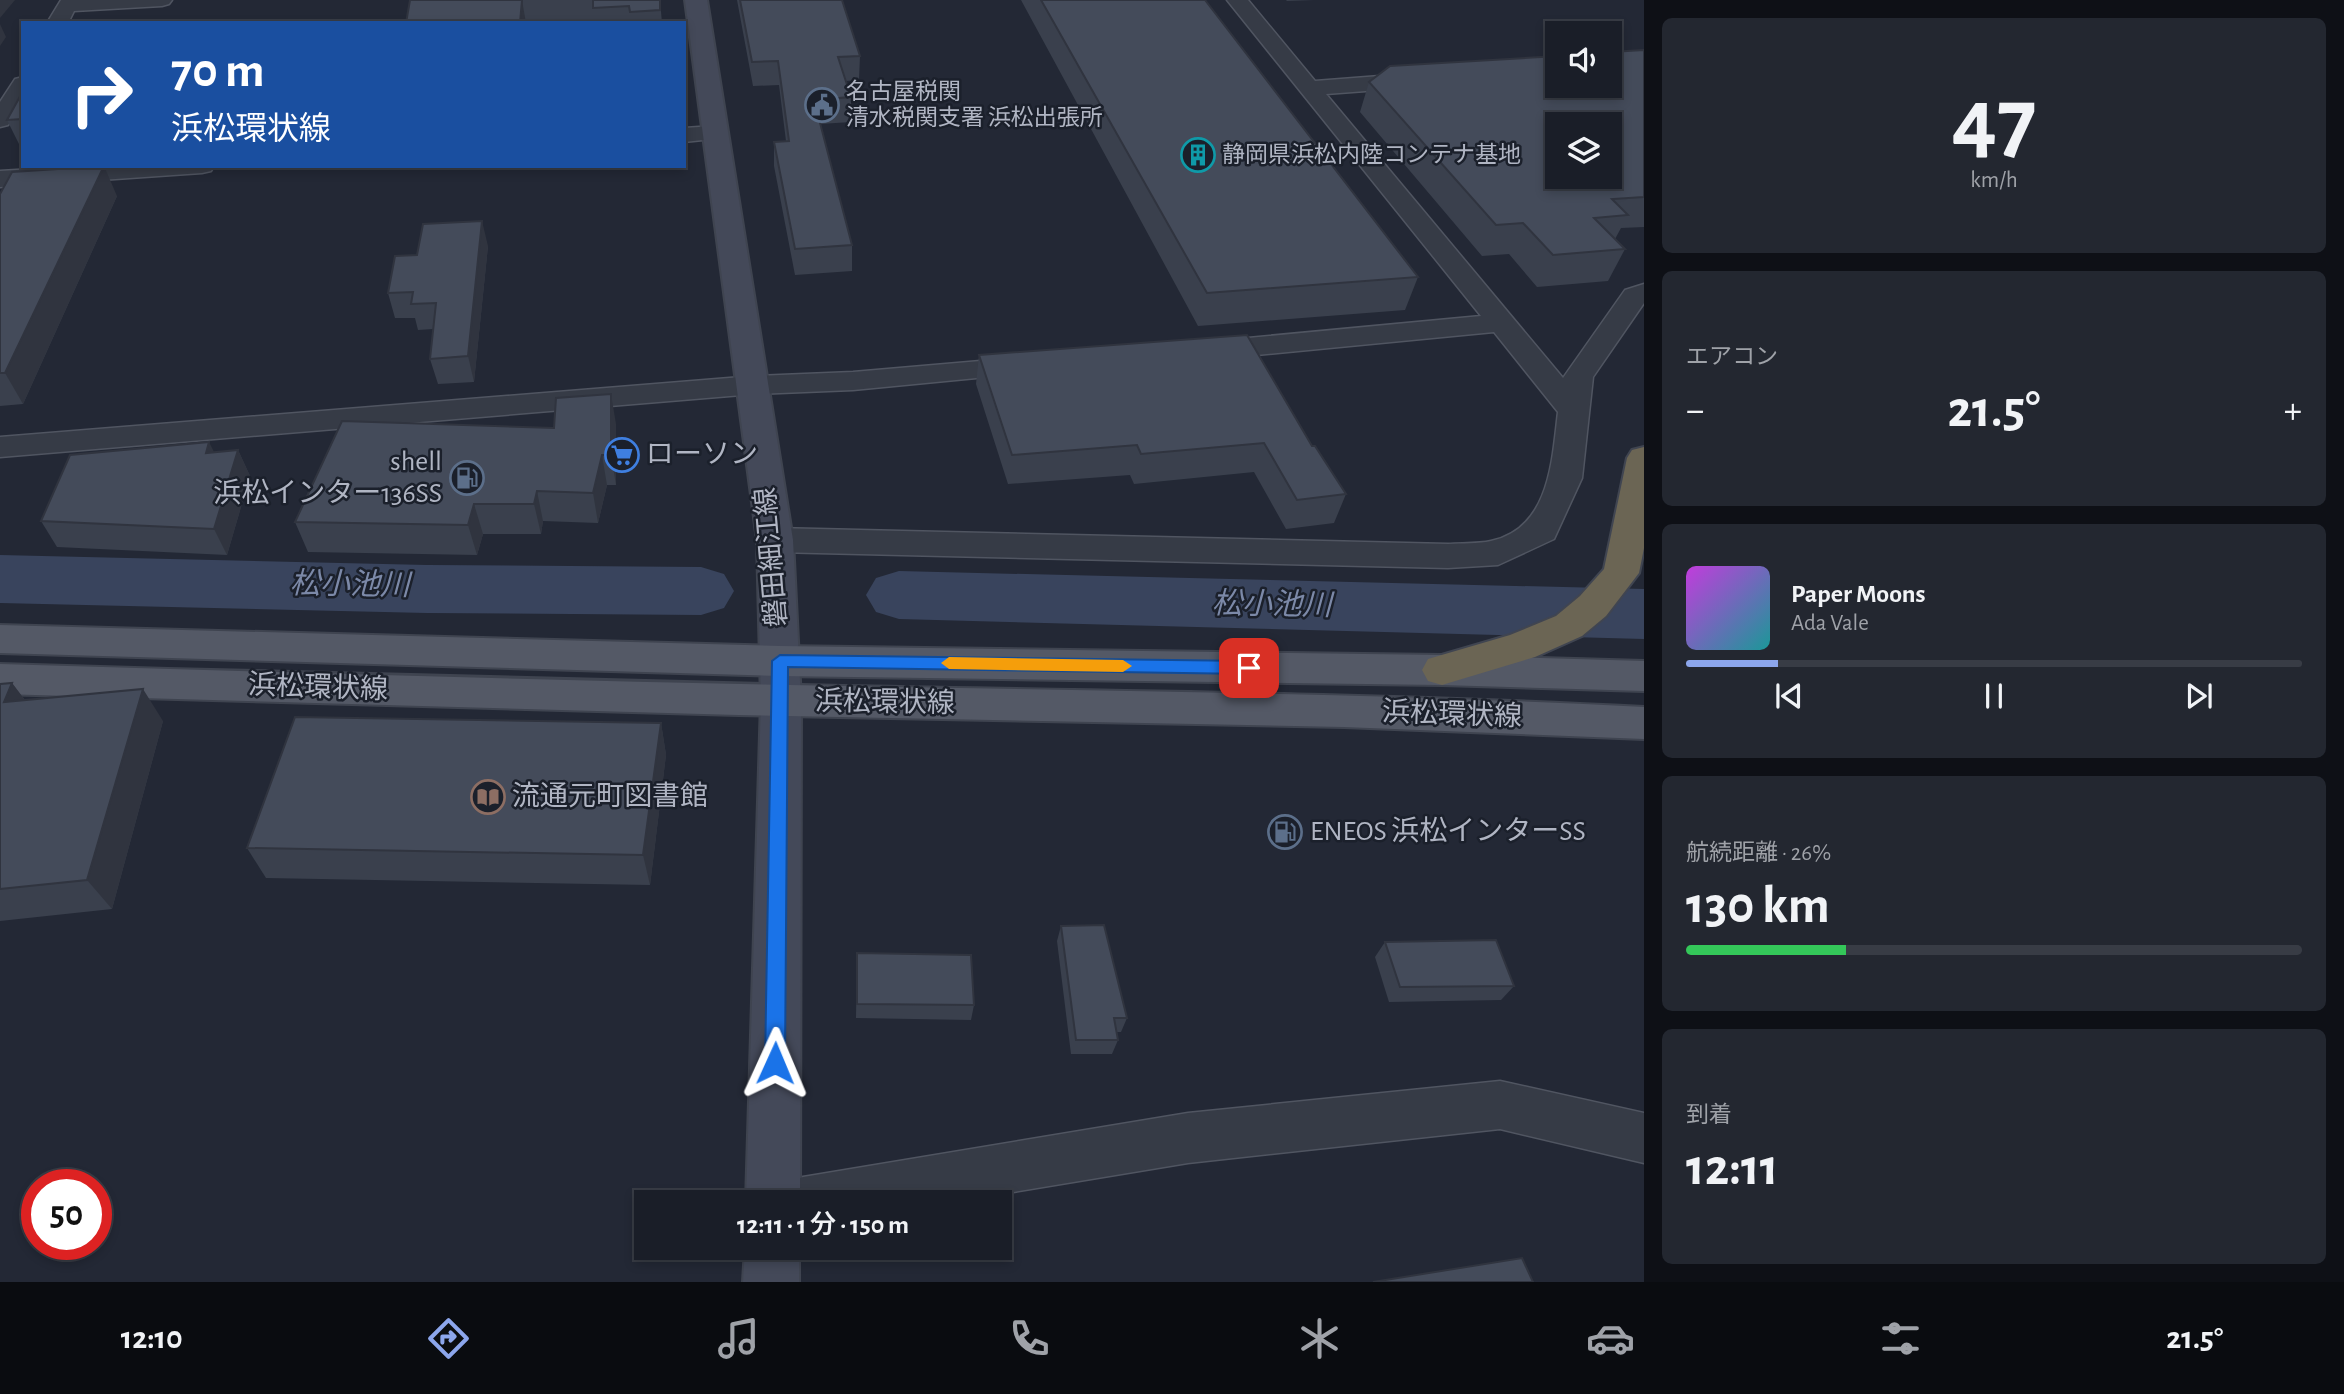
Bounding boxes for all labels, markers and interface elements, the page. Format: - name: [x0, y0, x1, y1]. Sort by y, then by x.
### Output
- map controls: [1545, 21, 1622, 189]
- button: sound: [1545, 21, 1622, 98]
- text: 70 m: [171, 47, 265, 96]
- icon: right: [56, 49, 147, 140]
- text: 47: [1951, 76, 2037, 167]
- place label: 名古屋税関 清水税関支署 浜松出張所: [846, 79, 1103, 130]
- public building icon: 名古屋税関 清水税関支署 浜松出張所: [803, 86, 841, 124]
- button: layers: [1545, 112, 1622, 189]
- text: 浜松環状線: [171, 113, 331, 145]
- building icon: 静岡県浜松内陸コンテナ基地: [1179, 136, 1217, 174]
- place label: 静岡県浜松内陸コンテナ基地: [1222, 142, 1521, 167]
- text: km/h: [1970, 169, 2018, 192]
- text: エアコン: [1686, 346, 1778, 369]
- text: 21.5°: [1948, 384, 2040, 436]
- text: −: [1686, 392, 1704, 430]
- text: +: [2284, 392, 2302, 430]
- supermarket icon: ローソン: [603, 436, 641, 474]
- place label: ローソン: [646, 441, 758, 469]
- place label: shell 浜松インター136SS: [213, 448, 442, 508]
- fuel station icon: shell 浜松インター136SS: [448, 459, 486, 497]
- street label: 磐田細江線: [750, 486, 792, 628]
- water label: 松小池川: [290, 567, 413, 601]
- text: Paper Moons: [1791, 581, 1926, 607]
- water label: 松小池川: [1212, 587, 1335, 621]
- text: Ada Vale: [1791, 612, 1869, 635]
- pin: [1219, 638, 1279, 698]
- icon: arrive: [1230, 649, 1268, 687]
- street label: 浜松環状線: [248, 670, 389, 704]
- icon: previous: [1770, 677, 1808, 715]
- icon: pause: [1975, 677, 2013, 715]
- icon: next: [2180, 677, 2218, 715]
- street label: 浜松環状線: [815, 686, 955, 718]
- street label: 浜松環状線: [1382, 697, 1523, 731]
- library icon: 流通元町図書館: [469, 778, 507, 816]
- place label: 流通元町図書館: [512, 781, 708, 811]
- fuel station icon: ENEOS 浜松インターSS: [1266, 813, 1304, 851]
- place label: ENEOS 浜松インターSS: [1310, 816, 1586, 846]
- text: 航続距離 · 26%: [1686, 842, 1831, 865]
- text: 130 km: [1686, 880, 1830, 932]
- position arrow: [738, 1026, 812, 1100]
- text: 到着: [1686, 1104, 1732, 1127]
- text: 12:11: [1686, 1142, 1779, 1194]
- speed limit sign: 50: [21, 1169, 112, 1260]
- text: 12:11 · 1 分 · 150 m: [737, 1212, 909, 1238]
- icon: directions: [424, 1314, 473, 1363]
- icon: music: [714, 1314, 763, 1363]
- icon: phone: [1005, 1314, 1054, 1363]
- icon: climate: [1295, 1314, 1344, 1363]
- icon: car: [1586, 1314, 1635, 1363]
- icon: filters: [1876, 1314, 1925, 1363]
- text: 12:10: [121, 1322, 183, 1354]
- text: 21.5°: [2166, 1322, 2223, 1354]

